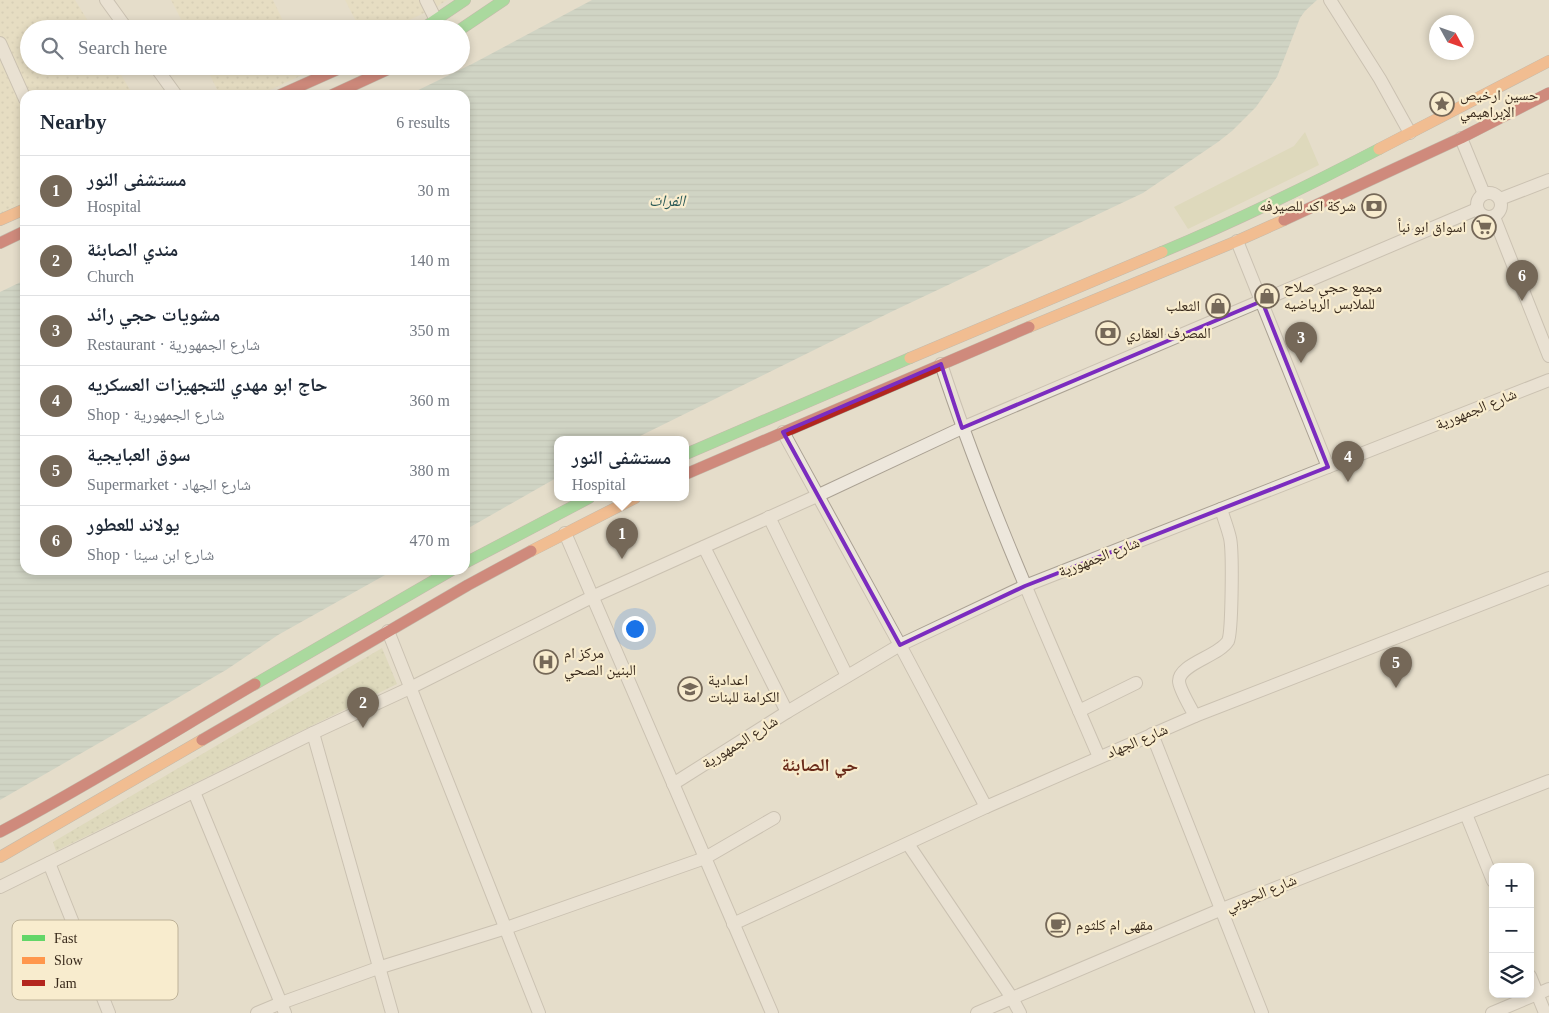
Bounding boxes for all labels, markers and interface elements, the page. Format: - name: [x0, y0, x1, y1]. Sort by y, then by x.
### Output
- north arrow: [1429, 15, 1474, 60]
- search box: [20, 20, 470, 75]
- icon: search: [38, 34, 66, 62]
- text: Search here: [78, 37, 167, 58]
- place label: حسين ارخيص الإبراهيمي: [1460, 87, 1539, 124]
- place icon: حسين ارخيص الإبراهيمي: [1429, 91, 1455, 117]
- text: Nearby: [40, 110, 107, 134]
- text: 6 results: [396, 114, 450, 131]
- text: مستشفى النور: [87, 169, 187, 190]
- text: 1: [52, 182, 60, 199]
- text: 30 m: [418, 182, 450, 199]
- water label: الفرات: [649, 192, 687, 210]
- bank icon: شركة اكد للصيرفه: [1361, 193, 1387, 219]
- text: Hospital: [87, 198, 141, 215]
- place label: شركة اكد للصيرفه: [1260, 198, 1356, 215]
- supermarket icon: اسواق ابو نبأ: [1471, 214, 1497, 240]
- place label: اسواق ابو نبأ: [1397, 218, 1466, 237]
- text: مندي الصابئة: [87, 239, 178, 260]
- text: 2: [52, 252, 60, 269]
- text: 140 m: [410, 252, 450, 269]
- pin: 6: [1506, 260, 1538, 301]
- text: Church: [87, 268, 134, 285]
- place label: مجمع حجي صلاح للملابس الرياضيه: [1284, 279, 1382, 314]
- shop icon: مجمع حجي صلاح للملابس الرياضيه: [1254, 283, 1280, 309]
- shop icon: الثعلب: [1205, 293, 1231, 319]
- place label: الثعلب: [1166, 298, 1200, 314]
- text: مشويات حجي رائد: [87, 304, 220, 325]
- bank icon: المصرف العقاري: [1095, 320, 1121, 346]
- text: 3: [52, 322, 60, 339]
- text: 350 m: [410, 322, 450, 339]
- pin: 3: [1285, 322, 1317, 363]
- place label: المصرف العقاري: [1126, 325, 1211, 345]
- text: Restaurant · شارع الجمهورية: [87, 336, 260, 353]
- text: حاج ابو مهدي للتجهيزات العسكريه: [87, 374, 328, 395]
- street label: شارع الجمهورية: [1433, 385, 1520, 434]
- text: 4: [52, 392, 60, 409]
- text: 360 m: [410, 392, 450, 409]
- text: Shop · شارع الجمهورية: [87, 406, 225, 423]
- popup: [554, 436, 689, 501]
- pin: 4: [1332, 441, 1364, 482]
- text: سوق العبايجية: [87, 444, 190, 465]
- text: مستشفى النور: [572, 447, 671, 468]
- text: 5: [52, 462, 60, 479]
- text: 380 m: [410, 462, 450, 479]
- text: Supermarket · شارع الجهاد: [87, 476, 251, 493]
- text: Hospital: [572, 476, 626, 493]
- text: يولاند للعطور: [87, 514, 180, 535]
- pin: 1: [606, 518, 638, 559]
- text: 6: [52, 532, 60, 549]
- text: 470 m: [410, 532, 450, 549]
- street label: شارع الجمهورية: [1056, 534, 1143, 582]
- text: Shop · شارع ابن سينا: [87, 546, 214, 563]
- your location: [622, 616, 648, 642]
- place label: مركز ام البنين الصحي: [564, 645, 636, 682]
- pin: 5: [1380, 647, 1412, 688]
- hospital icon: مركز ام البنين الصحي: [533, 649, 559, 675]
- place label: اعدادية الكرامة للبنات: [708, 672, 780, 706]
- school or university icon: اعدادية الكرامة للبنات: [677, 676, 703, 702]
- pin: 2: [347, 687, 379, 728]
- street label: شارع الجمهورية: [699, 712, 782, 773]
- street label: شارع الجهاد: [1104, 721, 1171, 763]
- district label: حي الصابئة: [782, 755, 859, 779]
- map controls: [1489, 863, 1534, 998]
- button: +: [1489, 863, 1534, 908]
- street label: شارع الحبوبي: [1223, 872, 1300, 918]
- button: −: [1489, 908, 1534, 953]
- cafe icon: مقهى ام كلثوم: [1045, 912, 1071, 938]
- place label: مقهى ام كلثوم: [1076, 917, 1153, 935]
- legend: [12, 920, 178, 1000]
- text: Fast: [54, 931, 77, 946]
- text: Slow: [54, 953, 84, 968]
- button: layers: [1489, 953, 1534, 998]
- text: Jam: [54, 976, 77, 991]

